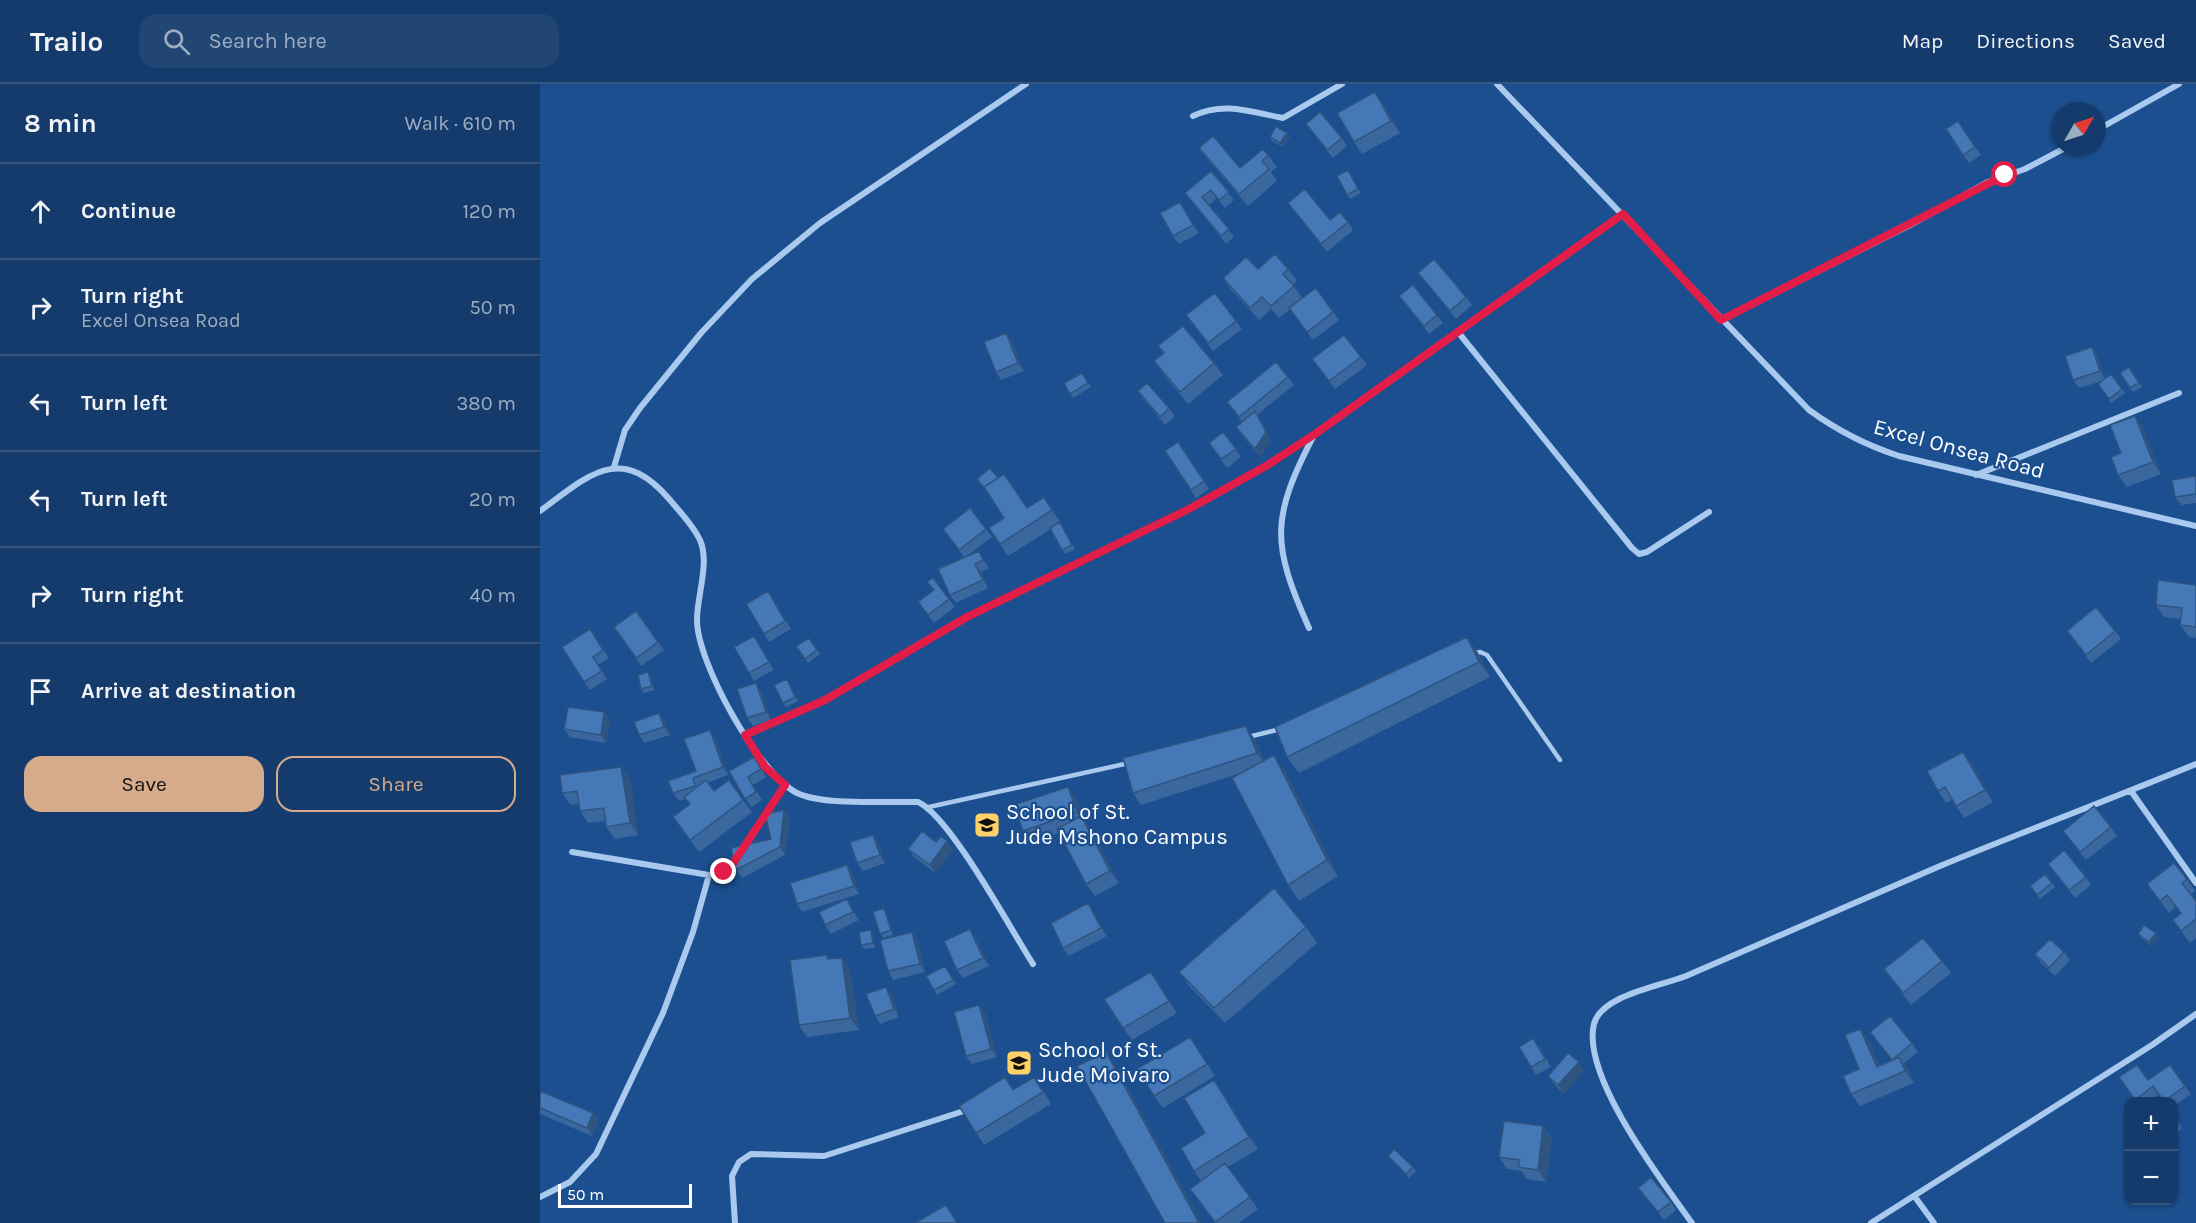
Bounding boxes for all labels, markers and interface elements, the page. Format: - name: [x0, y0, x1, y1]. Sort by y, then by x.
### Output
- search box: [139, 14, 559, 68]
- text: Trailo: [30, 25, 103, 58]
- icon: search: [160, 25, 193, 58]
- text: Search here: [208, 28, 327, 54]
- text: Map: [1902, 29, 1943, 53]
- text: Directions: [1976, 29, 2075, 53]
- text: Saved: [2108, 29, 2166, 53]
- north arrow: [2052, 102, 2106, 156]
- text: 8 min: [24, 108, 97, 139]
- text: Walk · 610 m: [404, 112, 516, 135]
- route start: [1991, 161, 2017, 187]
- icon: ahead: [24, 195, 57, 228]
- text: Continue: [81, 198, 176, 224]
- text: 120 m: [462, 200, 516, 223]
- text: Turn right: [81, 283, 184, 309]
- icon: right: [24, 291, 57, 324]
- text: 50 m: [469, 296, 516, 319]
- text: Excel Onsea Road: [81, 309, 241, 332]
- icon: left: [24, 387, 57, 420]
- text: Turn left: [81, 390, 168, 416]
- text: 380 m: [457, 392, 516, 415]
- street label: Excel Onsea Road: [1871, 414, 2047, 484]
- icon: left: [24, 483, 57, 516]
- text: Turn left: [81, 486, 168, 512]
- text: 20 m: [469, 488, 516, 511]
- icon: right: [24, 579, 57, 612]
- text: Turn right: [81, 582, 184, 608]
- text: 40 m: [470, 584, 516, 607]
- icon: arrive: [24, 675, 57, 708]
- text: Arrive at destination: [81, 678, 296, 704]
- button: Save: [24, 756, 264, 812]
- button: Share: [276, 756, 516, 812]
- place label: School of St. Jude Mshono Campus: [1006, 799, 1228, 850]
- school or university icon: School of St. Jude Mshono Campus: [972, 810, 1002, 840]
- route end: [710, 858, 736, 884]
- place label: School of St. Jude Moivaro: [1038, 1037, 1170, 1088]
- school or university icon: School of St. Jude Moivaro: [1004, 1048, 1034, 1078]
- map controls: [2124, 1097, 2178, 1205]
- button: +: [2124, 1097, 2178, 1151]
- button: −: [2124, 1151, 2178, 1205]
- scale bar: [558, 1181, 692, 1208]
- text: 50 m: [567, 1185, 604, 1204]

